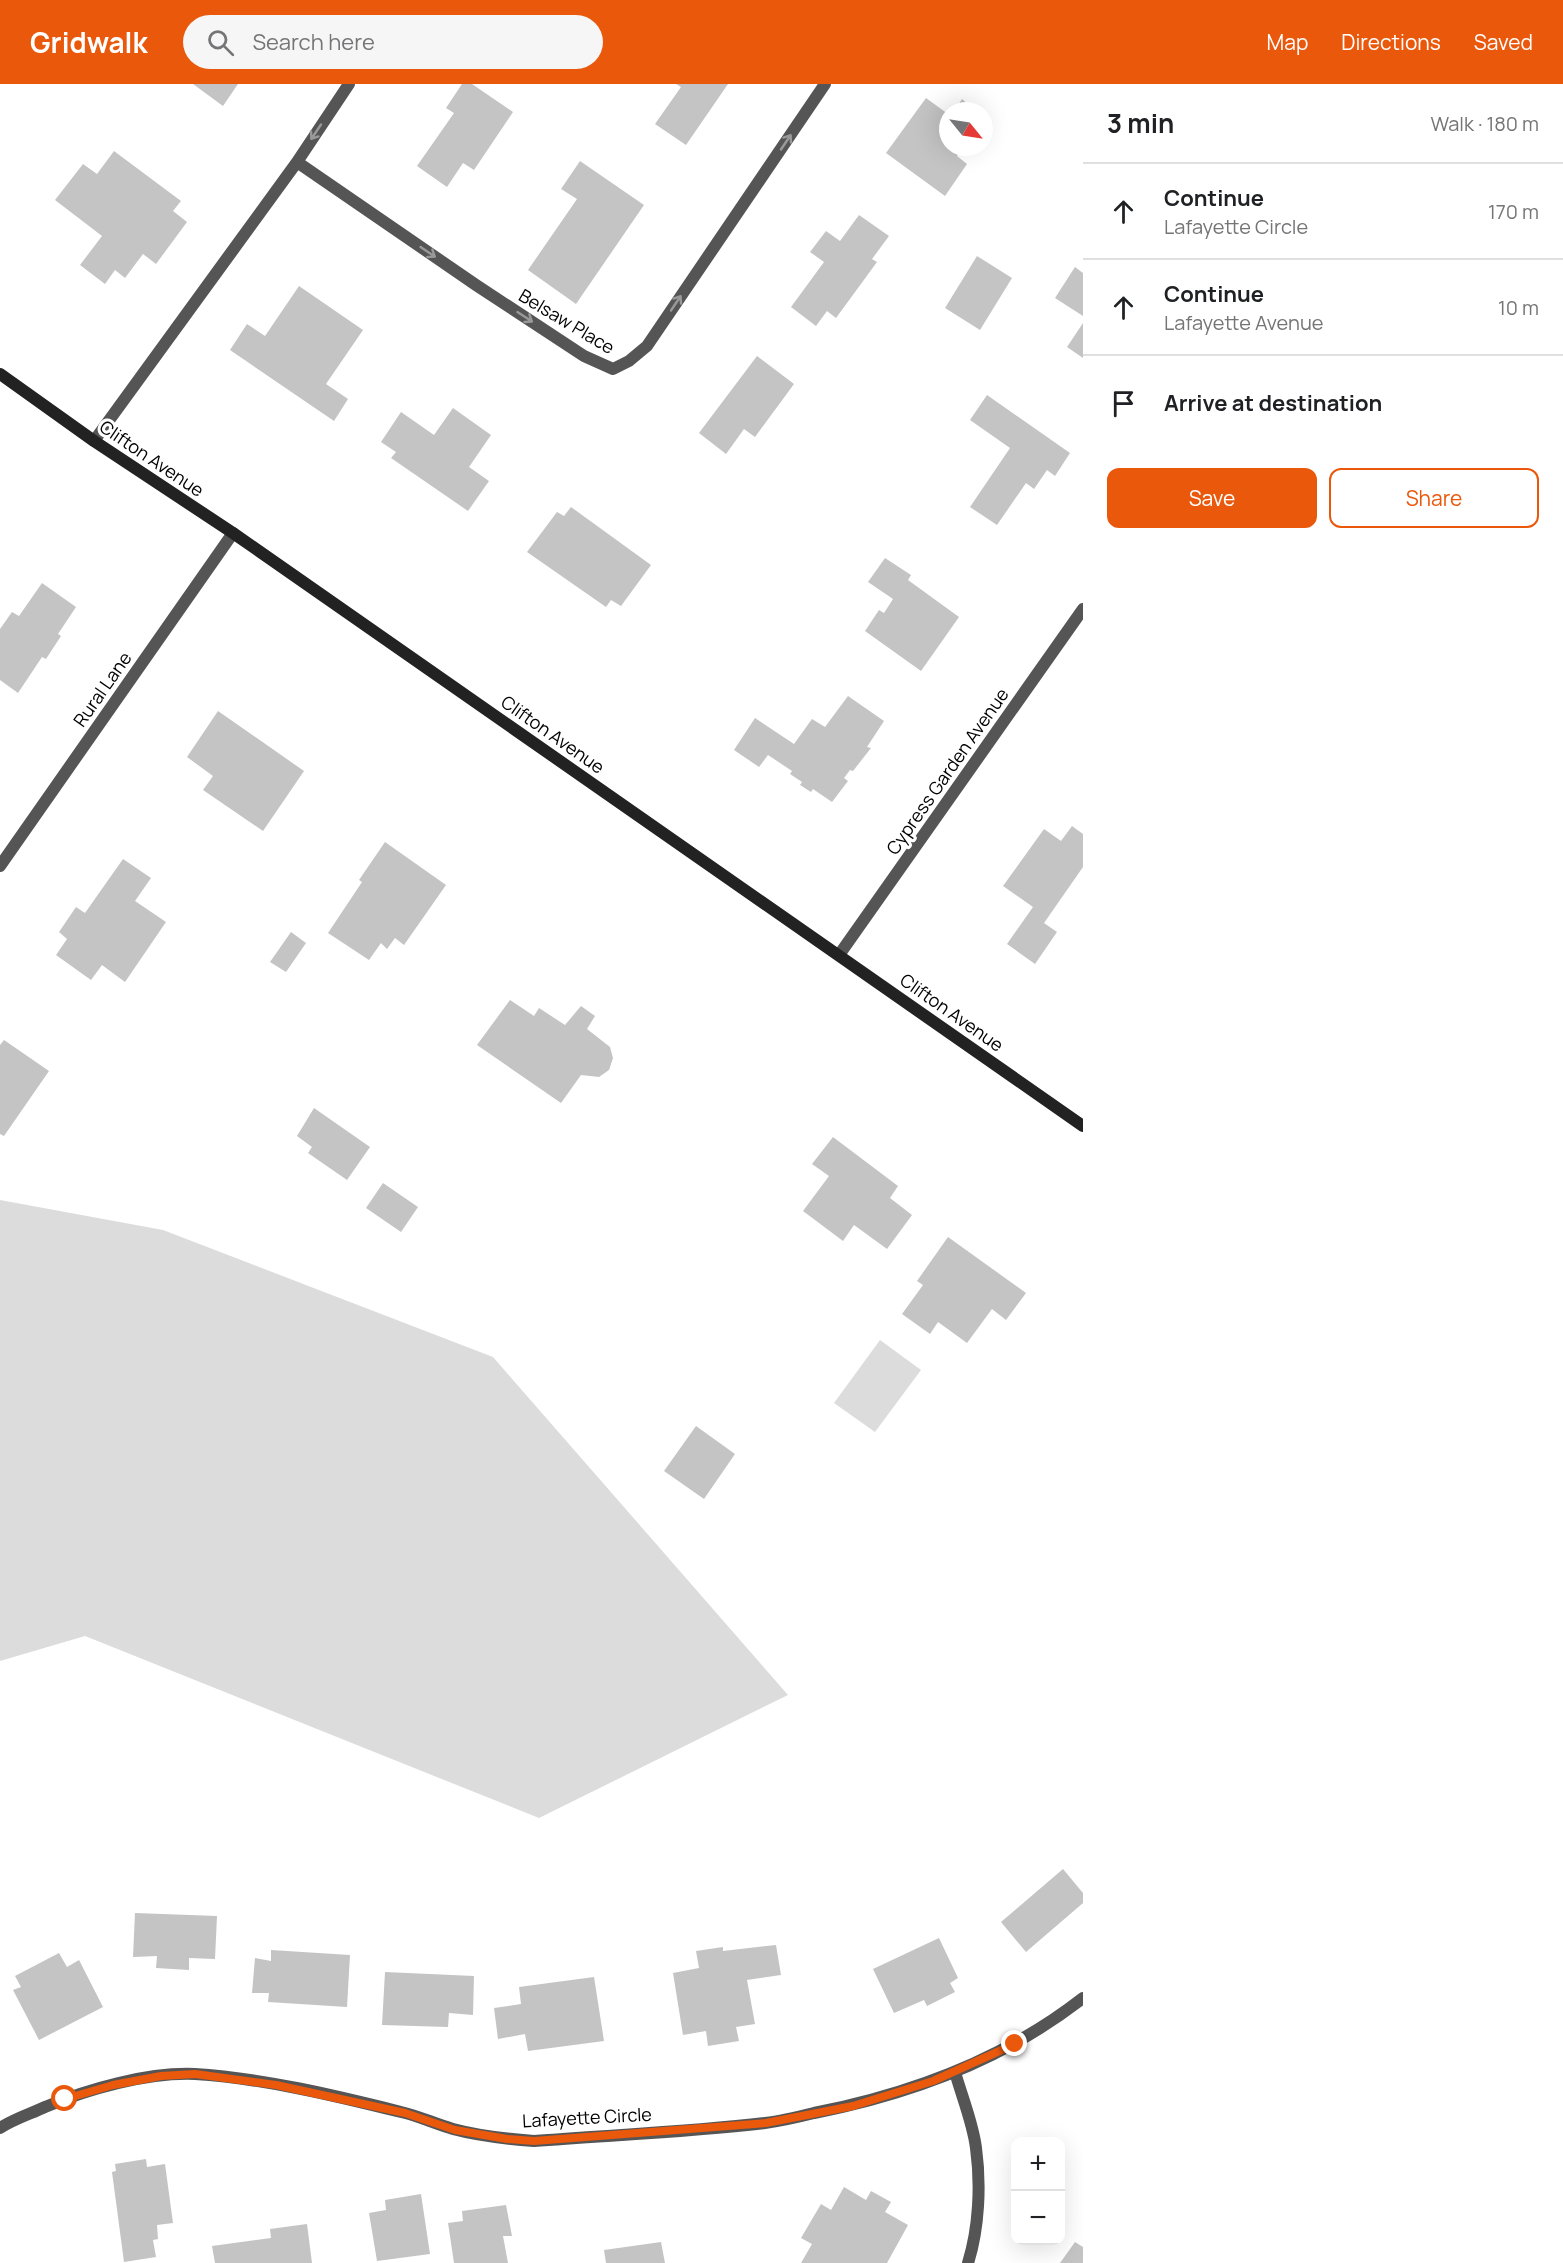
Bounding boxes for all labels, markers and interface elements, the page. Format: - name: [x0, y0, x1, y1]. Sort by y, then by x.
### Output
- search box: [183, 15, 603, 69]
- text: Gridwalk: [30, 23, 147, 61]
- icon: search: [204, 26, 237, 59]
- text: Search here: [252, 27, 375, 57]
- text: Map: [1267, 28, 1308, 56]
- text: Directions: [1341, 28, 1441, 56]
- text: Saved: [1474, 28, 1533, 56]
- north arrow: [939, 102, 993, 156]
- text: 3 min: [1107, 105, 1174, 141]
- text: Walk · 180 m: [1430, 110, 1539, 137]
- one-way arrow: [310, 124, 323, 141]
- one-way arrow: [780, 134, 792, 151]
- text: Continue: [1164, 183, 1264, 213]
- icon: ahead: [1107, 195, 1140, 228]
- text: 170 m: [1488, 198, 1539, 225]
- text: Lafayette Circle: [1164, 213, 1308, 240]
- one-way arrow: [419, 246, 436, 258]
- text: Continue: [1164, 279, 1264, 309]
- street label: Belsaw Place: [515, 283, 619, 359]
- icon: ahead: [1107, 291, 1140, 324]
- text: 10 m: [1498, 294, 1539, 321]
- one-way arrow: [670, 296, 682, 312]
- text: Lafayette Avenue: [1164, 309, 1323, 336]
- one-way arrow: [517, 311, 533, 323]
- icon: arrive: [1107, 387, 1140, 420]
- text: Arrive at destination: [1164, 388, 1382, 418]
- street label: Clifton Avenue: [95, 414, 209, 502]
- button: Save: [1107, 468, 1317, 528]
- button: Share: [1329, 468, 1539, 528]
- street label: Rural Lane: [67, 647, 137, 731]
- street label: Cypress Garden Avenue: [880, 683, 1014, 859]
- street label: Clifton Avenue: [497, 689, 609, 779]
- street label: Clifton Avenue: [896, 967, 1008, 1057]
- route end: [1001, 2030, 1027, 2056]
- route start: [51, 2085, 77, 2111]
- street label: Lafayette Circle: [522, 2102, 652, 2132]
- map controls: [1011, 2137, 1065, 2245]
- button: +: [1011, 2137, 1065, 2191]
- button: −: [1011, 2191, 1065, 2245]

